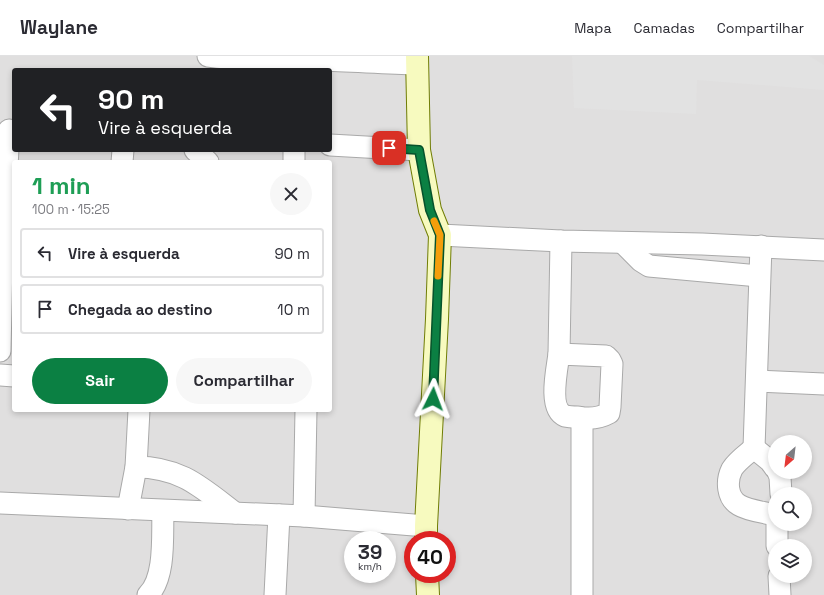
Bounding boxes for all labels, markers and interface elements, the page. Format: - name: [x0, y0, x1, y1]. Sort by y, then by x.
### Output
- text: Waylane: [20, 15, 98, 40]
- text: Mapa: [574, 19, 611, 37]
- text: Camadas: [633, 19, 695, 37]
- text: Compartilhar: [717, 19, 804, 37]
- text: 90 m: [98, 81, 164, 117]
- icon: left: [32, 84, 84, 136]
- text: Vire à esquerda: [98, 116, 232, 139]
- pin: [372, 131, 406, 165]
- icon: arrive: [378, 137, 400, 159]
- text: 1 min: [32, 170, 91, 201]
- button: close: [270, 173, 312, 215]
- text: 100 m · 15:25: [32, 201, 110, 218]
- icon: left: [34, 242, 56, 264]
- text: Vire à esquerda: [68, 244, 180, 263]
- text: 90 m: [274, 244, 310, 263]
- icon: arrive: [34, 298, 56, 320]
- text: Chegada ao destino: [68, 300, 212, 319]
- text: 10 m: [277, 300, 310, 319]
- button: Sair: [32, 358, 168, 404]
- button: Compartilhar: [176, 358, 312, 404]
- position arrow: [412, 378, 454, 420]
- north arrow: [768, 435, 812, 479]
- map controls: [768, 435, 812, 583]
- button: search: [768, 487, 812, 531]
- speed limit sign: 40: [404, 531, 456, 583]
- text: 39: [358, 539, 382, 565]
- button: layers: [768, 539, 812, 583]
- text: km/h: [358, 560, 382, 573]

